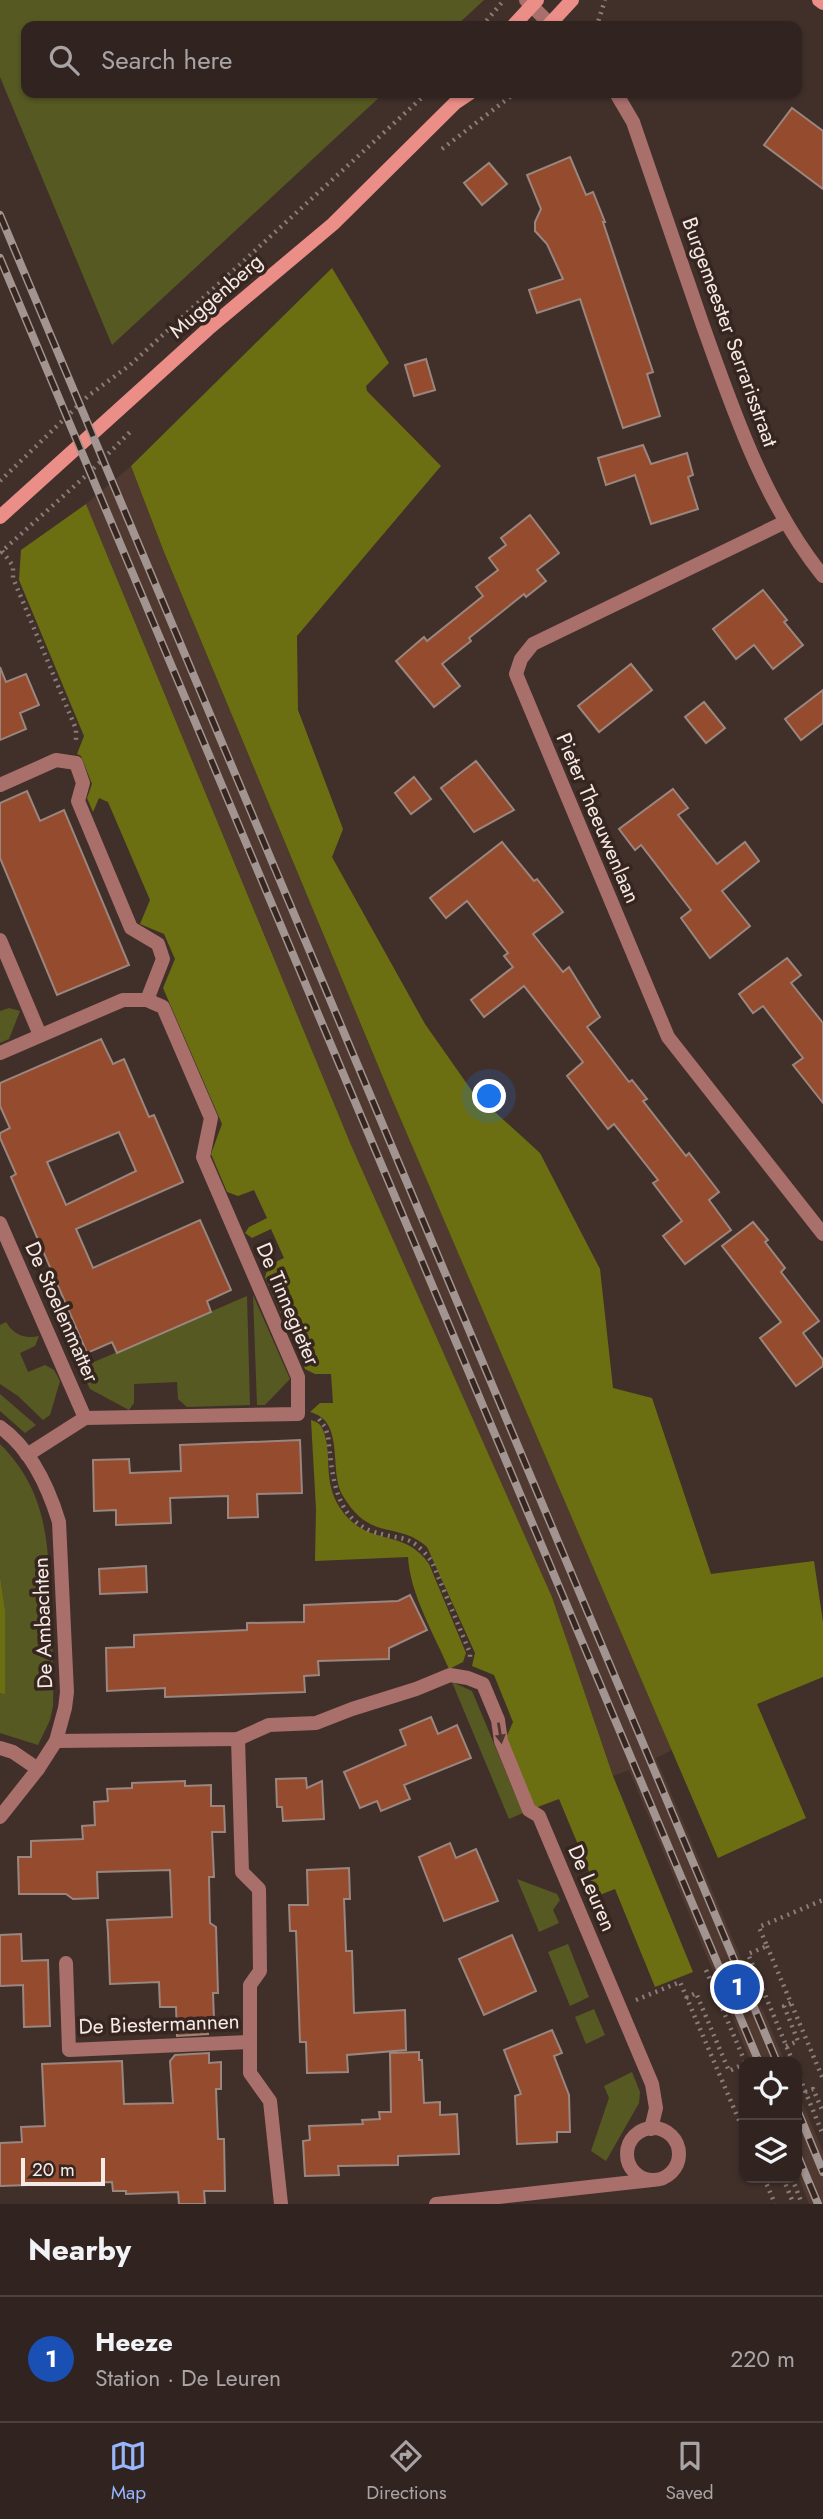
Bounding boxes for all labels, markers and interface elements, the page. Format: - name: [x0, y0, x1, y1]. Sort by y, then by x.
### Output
- search box: [21, 21, 802, 98]
- icon: search: [45, 41, 83, 79]
- text: Search here: [101, 41, 233, 79]
- street label: Burgemeester Serrarisstraat: [674, 213, 786, 451]
- street label: Muggenberg: [163, 247, 269, 345]
- street label: Pieter Theeuwenlaan: [549, 728, 647, 908]
- your location: [472, 1079, 506, 1113]
- street label: De Stoelenmatter: [17, 1237, 107, 1388]
- street label: De Tinnegieter: [249, 1238, 328, 1371]
- street label: De Ambachten: [26, 1557, 60, 1689]
- one-way arrow: [495, 1722, 506, 1744]
- street label: De Leuren: [560, 1840, 624, 1936]
- pin: 1: [714, 1961, 760, 2013]
- street label: De Biestermannen: [78, 2006, 240, 2042]
- map controls: [739, 2057, 802, 2183]
- button: locate: [739, 2057, 802, 2120]
- button: layers: [739, 2120, 802, 2183]
- scale bar: [21, 2155, 105, 2187]
- text: 20 m: [32, 2156, 75, 2183]
- text: Nearby: [28, 2228, 131, 2271]
- text: Heeze: [95, 2323, 173, 2361]
- text: 1: [45, 2342, 57, 2376]
- text: 220 m: [730, 2342, 795, 2376]
- text: Station · De Leuren: [95, 2361, 281, 2395]
- tab: Map: [109, 2437, 147, 2506]
- tab: Directions: [366, 2437, 447, 2506]
- tab: Saved: [665, 2437, 714, 2506]

